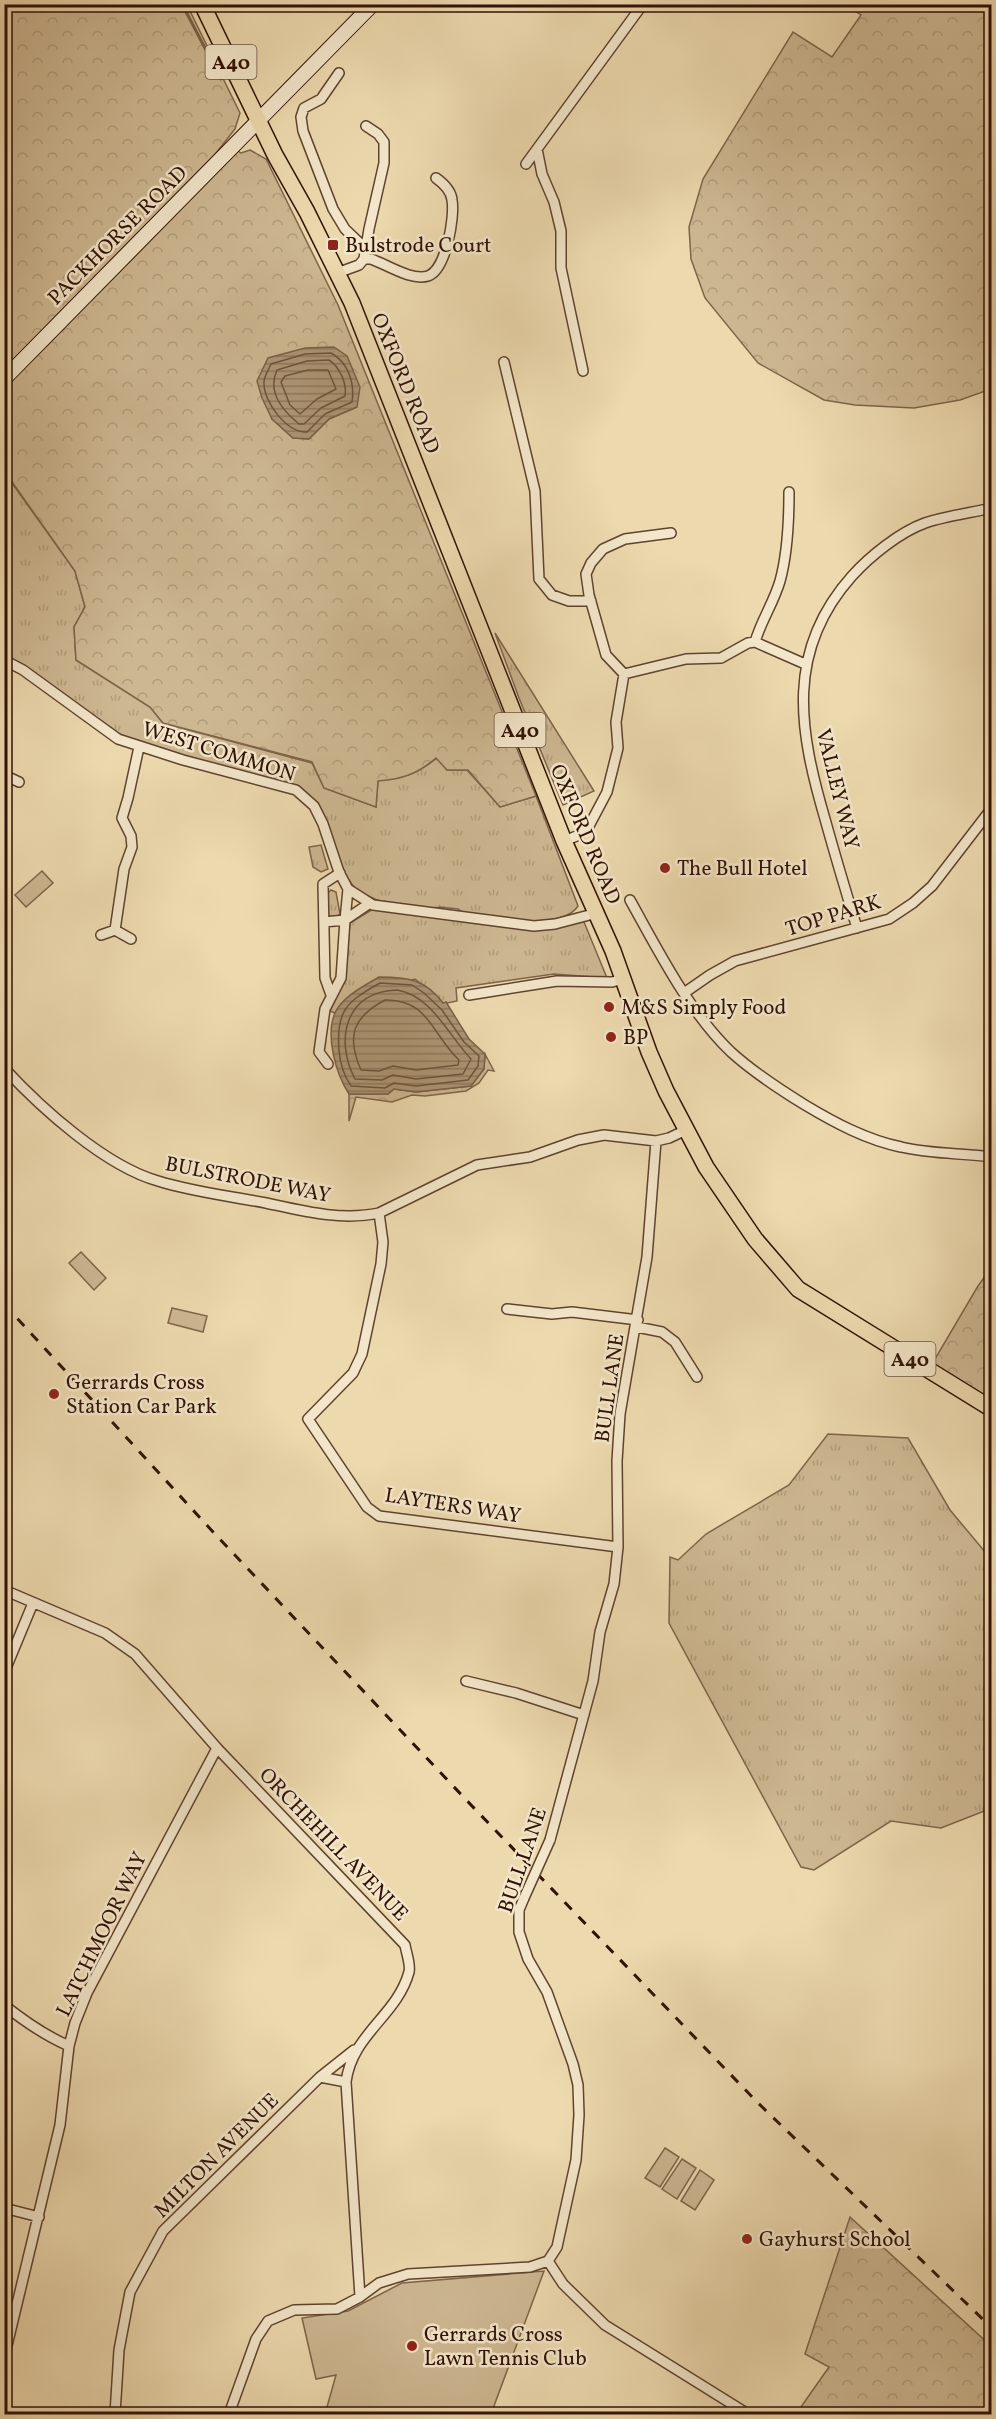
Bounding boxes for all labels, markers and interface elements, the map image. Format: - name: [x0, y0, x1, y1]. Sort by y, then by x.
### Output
- road number: A40: [206, 45, 256, 79]
- street label: PACKHORSE ROAD: [42, 160, 194, 312]
- place label: Bulstrode Court: [345, 232, 491, 261]
- marker: Bulstrode Court: [326, 238, 340, 252]
- street label: OXFORD ROAD: [363, 309, 446, 458]
- road number: A40: [494, 713, 546, 747]
- street label: WEST COMMON: [138, 715, 299, 790]
- street label: VALLEY WAY: [808, 726, 866, 853]
- street label: OXFORD ROAD: [542, 760, 627, 909]
- place label: The Bull Hotel: [677, 855, 808, 884]
- marker: The Bull Hotel: [658, 861, 672, 875]
- street label: TOP PARK: [782, 888, 885, 945]
- place label: M&S Simply Food: [621, 994, 786, 1023]
- marker: M&S Simply Food: [602, 1000, 616, 1014]
- place label: BP: [623, 1024, 648, 1053]
- marker: BP: [604, 1030, 618, 1044]
- street label: BULSTRODE WAY: [162, 1150, 333, 1211]
- street label: BULL LANE: [588, 1332, 632, 1445]
- road number: A40: [884, 1342, 936, 1376]
- place label: Gerrards Cross Station Car Park: [66, 1369, 217, 1422]
- marker: Gerrards Cross Station Car Park: [47, 1387, 61, 1401]
- street label: LAYTERS WAY: [383, 1481, 523, 1532]
- street label: ORCHEHILL AVENUE: [252, 1762, 414, 1928]
- street label: BULL LANE: [492, 1804, 555, 1917]
- street label: LATCHMOOR WAY: [50, 1847, 155, 2022]
- street label: MILTON AVENUE: [148, 2087, 286, 2225]
- place label: Gayhurst School: [759, 2226, 911, 2255]
- marker: Gayhurst School: [740, 2232, 754, 2246]
- place label: Gerrards Cross Lawn Tennis Club: [424, 2321, 587, 2374]
- marker: Gerrards Cross Lawn Tennis Club: [405, 2339, 419, 2353]

